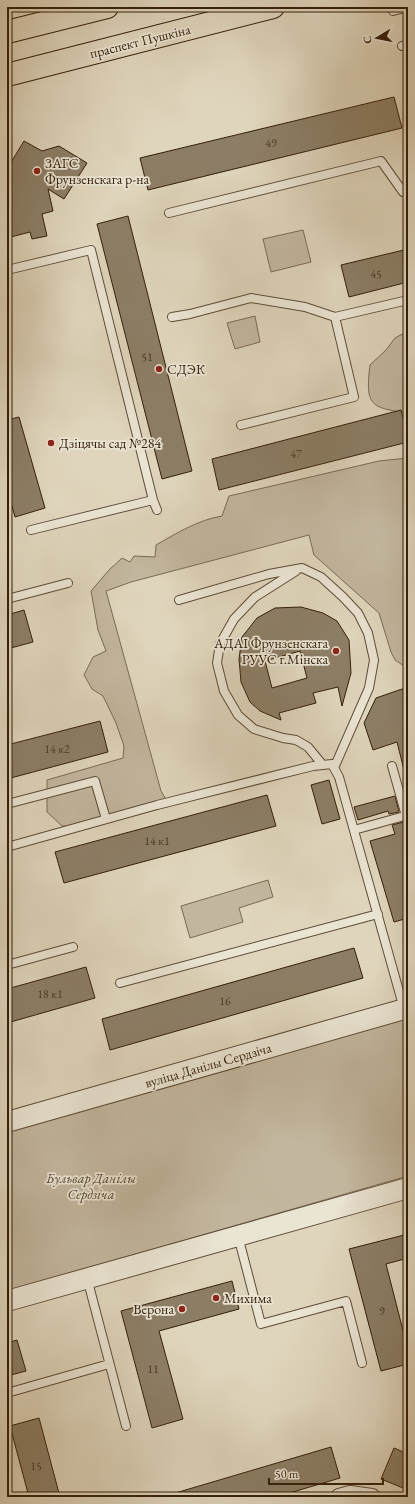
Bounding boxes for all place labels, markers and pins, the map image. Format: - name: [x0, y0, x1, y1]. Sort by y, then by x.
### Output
- place label: ЗАГС Фрунзенскага р-на: [45, 154, 149, 188]
- marker: ЗАГС Фрунзенскага р-на: [32, 166, 42, 176]
- place label: СДЭК: [167, 360, 206, 378]
- marker: СДЭК: [154, 364, 164, 374]
- place label: Дзіцячы сад №284: [59, 434, 162, 452]
- marker: Дзіцячы сад №284: [46, 438, 56, 448]
- place label: АДАІ Фрунзенскага РУУС г.Мінска: [213, 634, 328, 668]
- marker: АДАІ Фрунзенскага РУУС г.Мінска: [331, 646, 341, 656]
- place label: Михима: [224, 1289, 272, 1307]
- marker: Михима: [211, 1293, 221, 1303]
- place label: Верона: [133, 1300, 174, 1318]
- marker: Верона: [177, 1304, 187, 1314]

